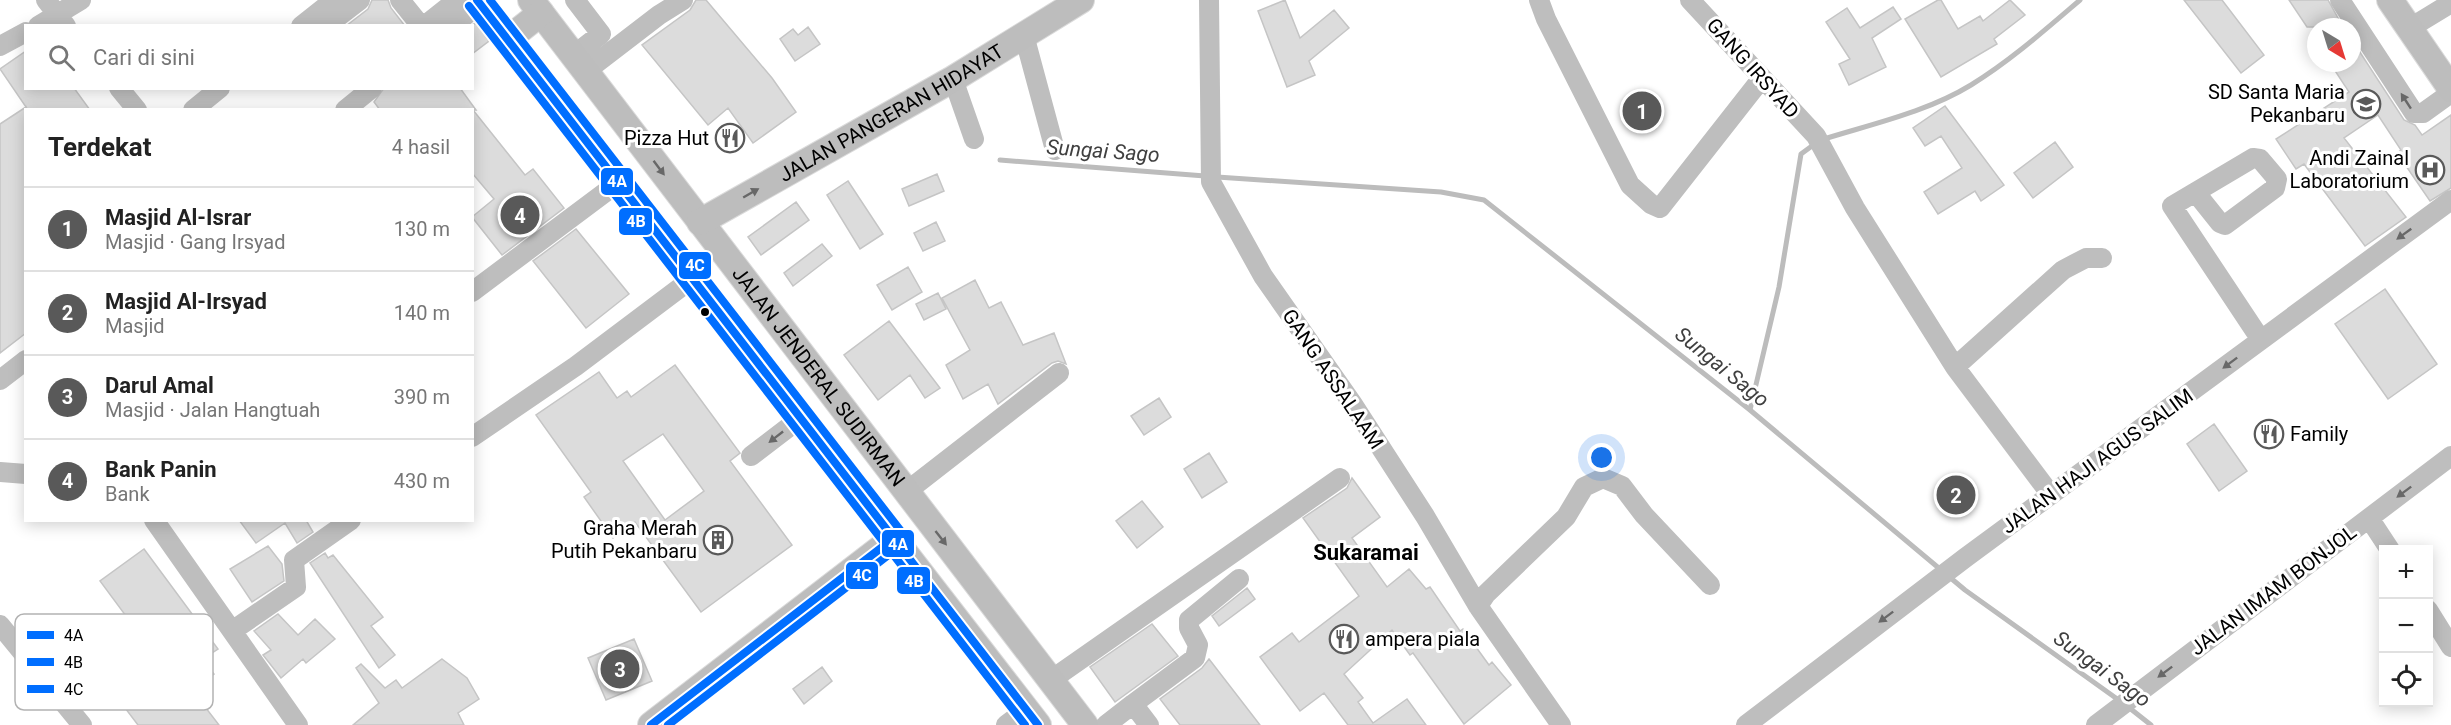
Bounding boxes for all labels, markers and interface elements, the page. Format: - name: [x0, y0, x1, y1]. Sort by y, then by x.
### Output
- street label: GANG IRSYAD: [1702, 13, 1804, 123]
- north arrow: [2307, 18, 2361, 72]
- search box: [24, 24, 474, 90]
- street label: JALAN PANGERAN HIDAYAT: [775, 39, 1008, 187]
- icon: search: [45, 41, 78, 74]
- text: Cari di sini: [93, 45, 195, 70]
- place label: SD Santa Maria Pekanbaru: [2208, 80, 2345, 127]
- pin: 1: [1622, 88, 1662, 134]
- school or university icon: SD Santa Maria Pekanbaru: [2350, 88, 2382, 120]
- one-way arrow: [2400, 93, 2411, 109]
- restaurant icon: Pizza Hut: [714, 122, 746, 154]
- place label: Pizza Hut: [624, 126, 709, 150]
- text: Terdekat: [48, 132, 152, 162]
- text: 4 hasil: [392, 135, 450, 159]
- water label: Sungai Sago: [1046, 135, 1160, 167]
- place label: Andi Zainal Laboratorium: [2289, 146, 2409, 193]
- hospital icon: Andi Zainal Laboratorium: [2414, 154, 2446, 186]
- one-way arrow: [653, 159, 665, 175]
- line badge: 4A: [600, 167, 634, 196]
- text: 4A: [607, 172, 627, 191]
- one-way arrow: [743, 188, 759, 199]
- pin: 4: [500, 192, 540, 238]
- text: Masjid Al-Israr: [105, 205, 251, 230]
- line badge: 4B: [618, 207, 653, 236]
- text: 4B: [626, 212, 646, 231]
- text: 1: [62, 217, 73, 241]
- text: 130 m: [394, 217, 450, 241]
- one-way arrow: [2396, 228, 2412, 240]
- text: Masjid · Gang Irsyad: [105, 230, 286, 254]
- line badge: 4C: [678, 251, 712, 280]
- text: 4C: [685, 256, 705, 275]
- street label: JALAN JENDERAL SUDIRMAN: [727, 262, 910, 491]
- text: Masjid Al-Irsyad: [105, 289, 267, 314]
- text: 2: [62, 301, 73, 325]
- text: 140 m: [394, 301, 450, 325]
- street label: GANG ASSALAAM: [1277, 304, 1389, 454]
- unlabelled marker: [699, 306, 711, 318]
- text: Masjid: [105, 314, 165, 338]
- water label: Sungai Sago: [1670, 322, 1774, 412]
- one-way arrow: [2223, 357, 2239, 369]
- text: Darul Amal: [105, 373, 214, 398]
- street label: JALAN HAJI AGUS SALIM: [1997, 383, 2197, 539]
- text: 3: [62, 385, 73, 409]
- text: 390 m: [394, 385, 450, 409]
- text: Masjid · Jalan Hangtuah: [105, 398, 320, 422]
- restaurant icon: Family: [2253, 418, 2285, 450]
- place label: Family: [2290, 422, 2349, 446]
- one-way arrow: [769, 430, 784, 442]
- your location: [1587, 443, 1616, 472]
- text: Bank Panin: [105, 457, 217, 482]
- text: 4: [62, 469, 73, 493]
- text: 430 m: [394, 469, 450, 493]
- pin: 2: [1936, 472, 1976, 518]
- text: Bank: [105, 482, 150, 506]
- one-way arrow: [2397, 485, 2412, 497]
- place label: Graha Merah Putih Pekanbaru: [551, 516, 697, 563]
- street label: JALAN IMAM BONJOL: [2185, 520, 2361, 660]
- building icon: Graha Merah Putih Pekanbaru: [702, 524, 734, 556]
- line badge: 4A: [881, 529, 915, 558]
- one-way arrow: [935, 531, 947, 546]
- text: 4A: [888, 535, 908, 554]
- district label: Sukaramai: [1313, 540, 1419, 565]
- map controls: [2379, 545, 2433, 707]
- button: +: [2379, 545, 2433, 599]
- line badge: 4C: [845, 561, 879, 590]
- text: 4C: [852, 566, 872, 585]
- line badge: 4B: [896, 566, 931, 595]
- text: 4B: [904, 572, 924, 591]
- button: −: [2379, 599, 2433, 653]
- one-way arrow: [1878, 611, 1894, 624]
- legend: [15, 614, 213, 710]
- restaurant icon: ampera piala: [1328, 623, 1360, 655]
- text: 4A: [64, 626, 84, 645]
- water label: Sungai Sago: [2049, 626, 2155, 712]
- place label: ampera piala: [1365, 627, 1480, 651]
- pin: 3: [600, 646, 640, 692]
- text: 4B: [64, 653, 83, 672]
- button: locate: [2379, 653, 2433, 707]
- one-way arrow: [2157, 666, 2172, 678]
- text: 4C: [64, 680, 83, 699]

